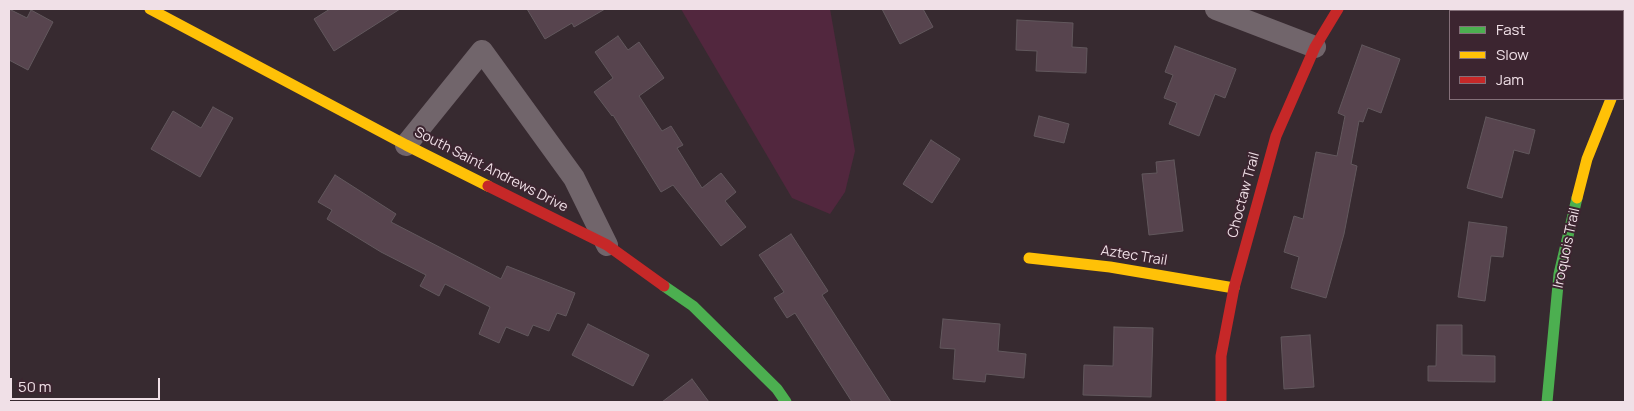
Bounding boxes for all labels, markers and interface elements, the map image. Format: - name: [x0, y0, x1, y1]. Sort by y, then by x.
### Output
- legend: [1449, 10, 1624, 100]
- text: Fast: [1496, 19, 1525, 40]
- text: Slow: [1496, 44, 1529, 65]
- text: Jam: [1496, 69, 1524, 90]
- street label: South Saint Andrews Drive: [411, 124, 571, 216]
- street label: Choctaw Trail: [1225, 150, 1263, 240]
- street label: Iroquois Trail: [1550, 206, 1584, 290]
- street label: Aztec Trail: [1100, 242, 1168, 270]
- scale bar: [12, 368, 162, 400]
- text: 50 m: [18, 376, 52, 397]

